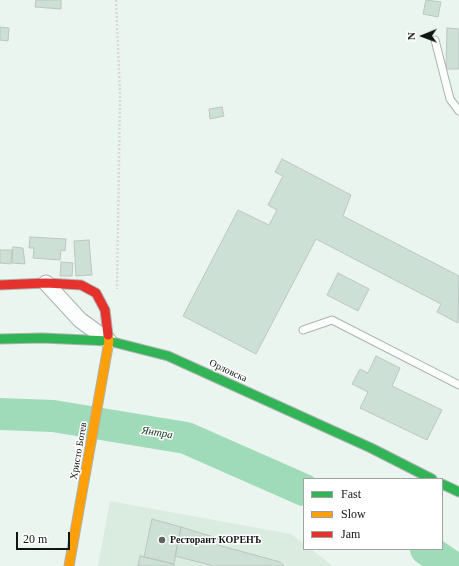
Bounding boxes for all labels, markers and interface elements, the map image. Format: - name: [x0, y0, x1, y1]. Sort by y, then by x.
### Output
- north arrow: [403, 16, 443, 56]
- text: N: [405, 32, 417, 40]
- street label: Орловска: [207, 357, 249, 385]
- street label: Христо Ботев: [68, 421, 90, 481]
- water label: Янтра: [140, 424, 174, 442]
- legend: [303, 478, 443, 550]
- text: Fast: [341, 487, 361, 501]
- text: Slow: [341, 507, 366, 521]
- scale bar: [18, 524, 72, 550]
- text: Jam: [341, 527, 360, 541]
- text: 20 m: [23, 532, 47, 546]
- place label: Ресторант КОРЕНЪ: [170, 534, 261, 546]
- marker: Ресторант КОРЕНЪ: [157, 535, 167, 545]

